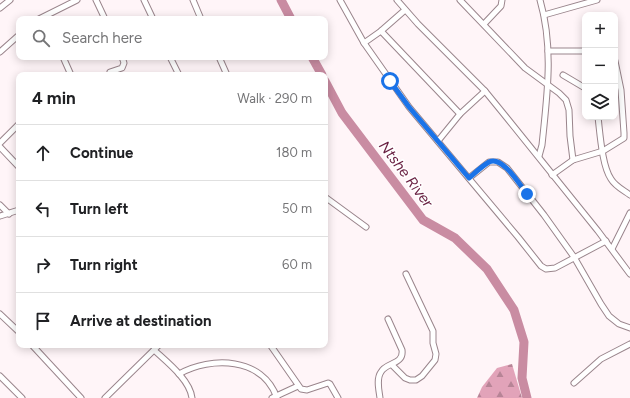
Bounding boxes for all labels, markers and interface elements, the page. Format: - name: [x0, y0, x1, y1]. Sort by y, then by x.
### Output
- map controls: [582, 12, 618, 120]
- button: +: [582, 12, 618, 48]
- search box: [16, 16, 328, 60]
- icon: search: [30, 27, 52, 49]
- text: Search here: [62, 29, 142, 47]
- button: −: [582, 48, 618, 84]
- route start: [381, 72, 399, 90]
- button: layers: [582, 84, 618, 120]
- text: 4 min: [32, 88, 76, 108]
- text: Walk · 290 m: [237, 91, 312, 106]
- water label: Ntshe River: [375, 137, 437, 212]
- icon: ahead: [32, 142, 54, 164]
- text: Continue: [70, 144, 133, 162]
- text: 180 m: [276, 145, 312, 160]
- route end: [518, 185, 536, 203]
- icon: left: [32, 198, 54, 220]
- text: Turn left: [70, 200, 128, 218]
- text: 50 m: [282, 201, 312, 216]
- icon: right: [32, 254, 54, 276]
- text: Turn right: [70, 256, 138, 274]
- text: 60 m: [282, 257, 312, 272]
- icon: arrive: [32, 310, 54, 332]
- text: Arrive at destination: [70, 312, 211, 330]

